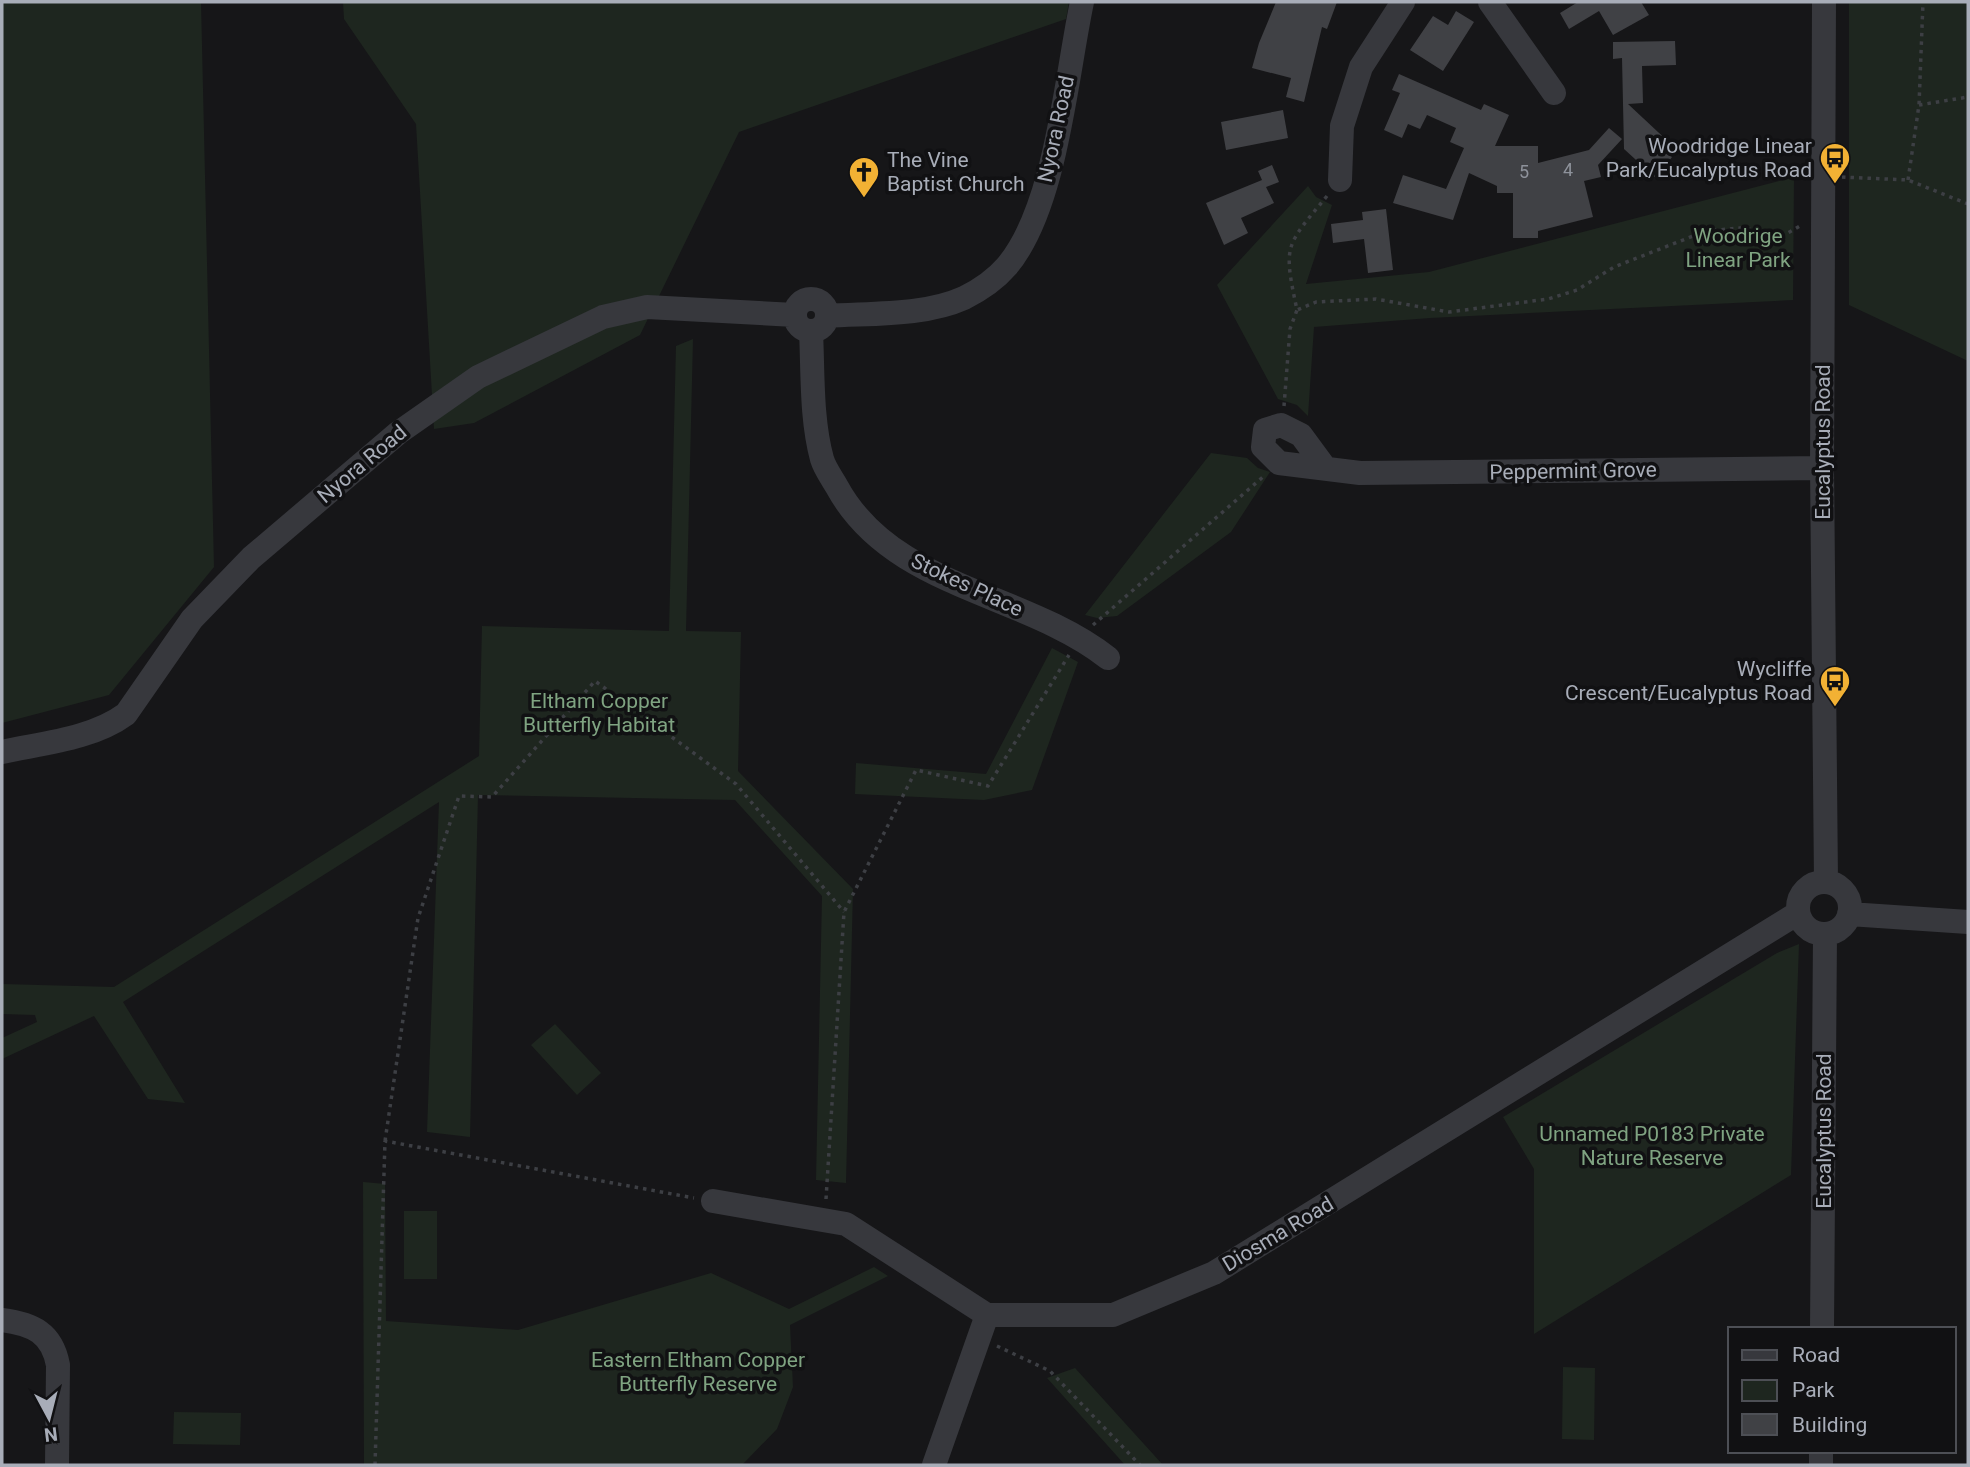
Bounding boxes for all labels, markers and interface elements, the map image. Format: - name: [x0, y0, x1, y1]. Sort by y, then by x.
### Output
- street label: Nyora Road: [1033, 74, 1079, 184]
- place label: Woodridge Linear Park/Eucalyptus Road: [1606, 134, 1812, 182]
- bus stop icon: Woodridge Linear Park/Eucalyptus Road: [1818, 141, 1852, 185]
- place label: The Vine Baptist Church: [887, 148, 1024, 196]
- church icon: The Vine Baptist Church: [847, 155, 881, 199]
- house number: 4: [1563, 159, 1573, 180]
- house number: 5: [1519, 161, 1529, 182]
- park label: Woodrige Linear Park: [1685, 224, 1791, 272]
- street label: Eucalyptus Road: [1811, 364, 1835, 520]
- street label: Nyora Road: [313, 420, 411, 508]
- street label: Peppermint Grove: [1489, 458, 1657, 484]
- street label: Stokes Place: [907, 549, 1027, 621]
- place label: Wycliffe Crescent/Eucalyptus Road: [1565, 657, 1812, 705]
- bus stop icon: Wycliffe Crescent/Eucalyptus Road: [1818, 664, 1852, 708]
- park label: Eltham Copper Butterfly Habitat: [523, 689, 675, 737]
- street label: Eucalyptus Road: [1812, 1053, 1836, 1209]
- park label: Unnamed P0183 Private Nature Reserve: [1539, 1122, 1765, 1170]
- street label: Diosma Road: [1218, 1192, 1338, 1276]
- legend: [1728, 1327, 1956, 1453]
- text: Road: [1792, 1343, 1840, 1367]
- park label: Eastern Eltham Copper Butterfly Reserve: [591, 1348, 805, 1396]
- text: Park: [1792, 1378, 1835, 1402]
- north arrow: [14, 1383, 84, 1453]
- text: Building: [1792, 1413, 1867, 1437]
- text: N: [43, 1422, 59, 1447]

